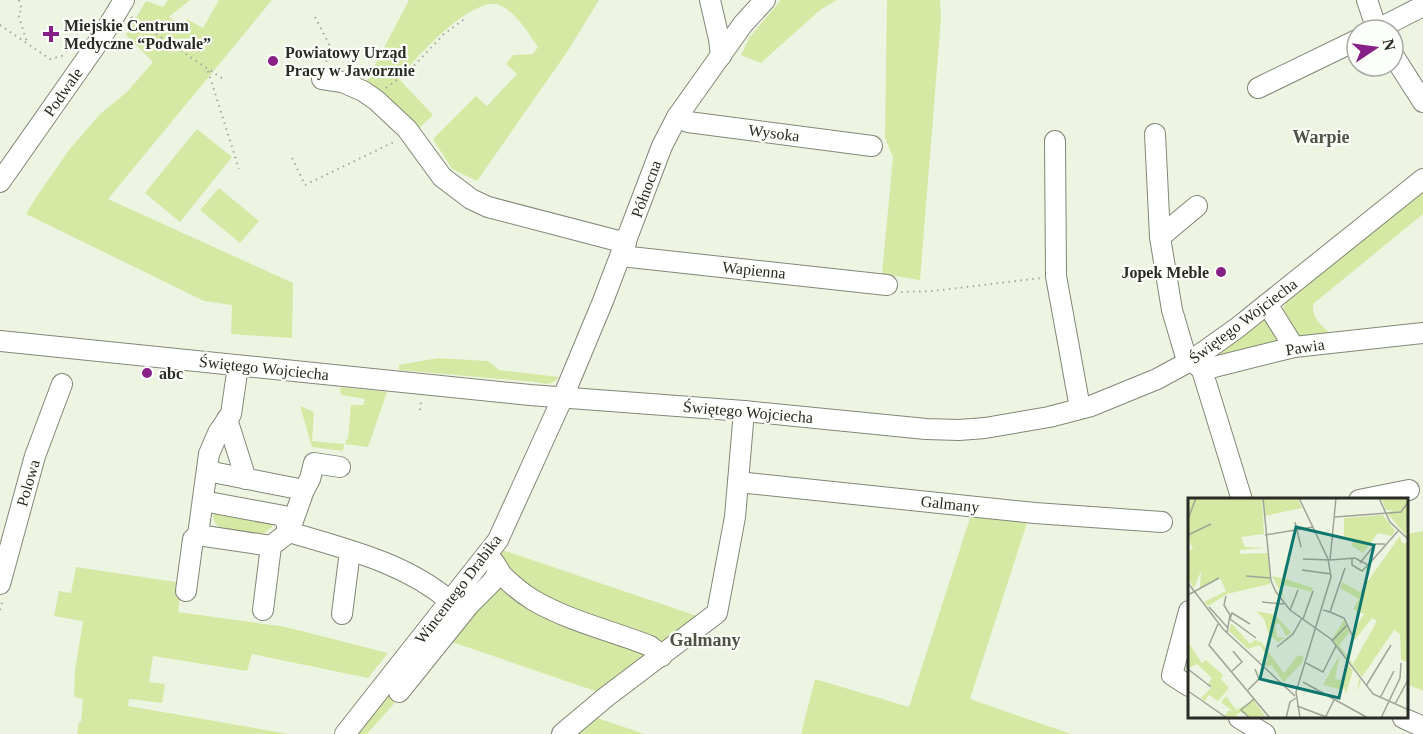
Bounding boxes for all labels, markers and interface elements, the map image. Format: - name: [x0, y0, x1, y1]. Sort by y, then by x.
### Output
- place label: Miejskie Centrum Medyczne “Podwale”: [64, 17, 211, 53]
- north arrow: [1345, 18, 1405, 78]
- marker: Miejskie Centrum Medyczne “Podwale”: [42, 25, 60, 43]
- text: N: [1380, 37, 1399, 53]
- place label: Powiatowy Urząd Pracy w Jaworznie: [285, 44, 415, 80]
- marker: Powiatowy Urząd Pracy w Jaworznie: [266, 54, 280, 68]
- street label: Podwale: [40, 65, 86, 119]
- street label: Wysoka: [747, 121, 801, 146]
- district label: Warpie: [1293, 127, 1350, 147]
- street label: Północna: [628, 158, 664, 220]
- street label: Wapienna: [721, 258, 787, 283]
- place label: Jopek Meble: [1121, 264, 1209, 282]
- marker: Jopek Meble: [1214, 265, 1228, 279]
- street label: Świętego Wojciecha: [1185, 274, 1301, 368]
- street label: Pawia: [1284, 336, 1326, 358]
- street label: Świętego Wojciecha: [198, 352, 330, 384]
- place label: abc: [159, 365, 183, 382]
- marker: abc: [140, 366, 154, 380]
- street label: Świętego Wojciecha: [682, 397, 814, 427]
- street label: Polowa: [13, 458, 43, 508]
- street label: Galmany: [920, 492, 980, 517]
- inset map: [1188, 498, 1408, 719]
- street label: Wincentego Drabika: [411, 531, 505, 648]
- district label: Galmany: [669, 630, 741, 650]

